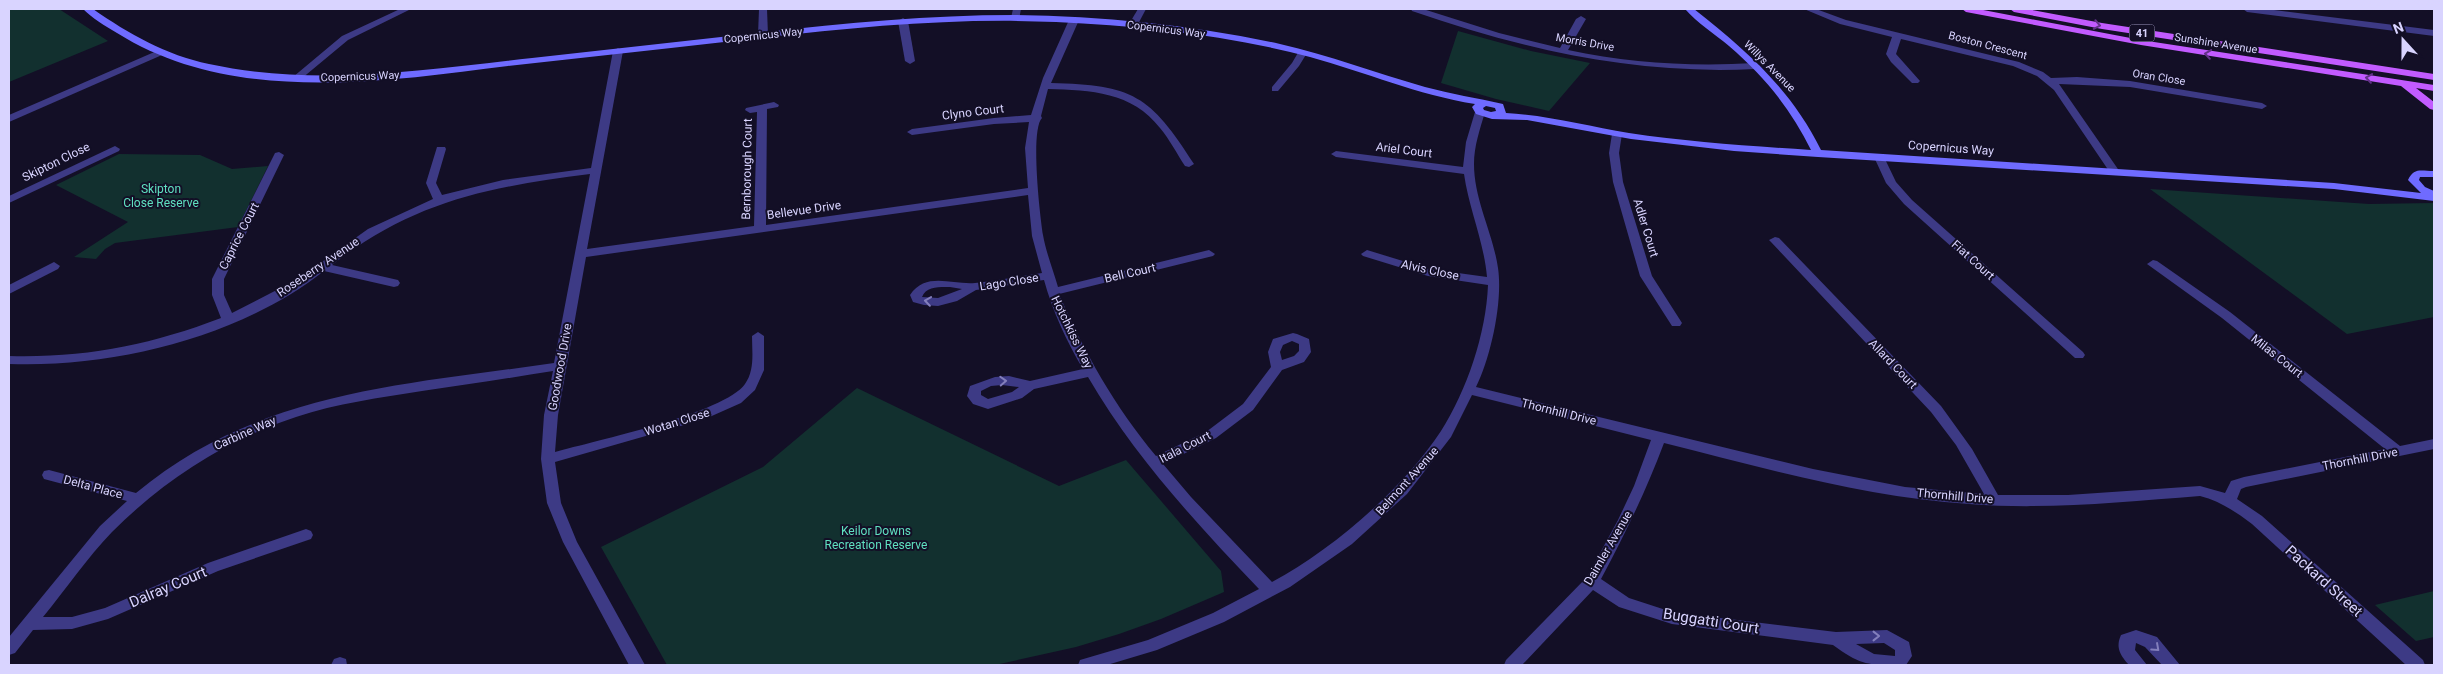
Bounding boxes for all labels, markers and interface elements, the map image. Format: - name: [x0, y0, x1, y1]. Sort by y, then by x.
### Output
- north arrow: [2378, 15, 2428, 65]
- street label: Copernicus Way: [1126, 18, 1207, 41]
- text: N: [2391, 19, 2406, 37]
- one-way arrow: [2092, 20, 2101, 30]
- road number: 41: [2130, 24, 2154, 42]
- street label: Copernicus Way: [723, 25, 804, 46]
- street label: Boston Crescent: [1947, 29, 2029, 62]
- street label: Morris Drive: [1555, 31, 1615, 54]
- street label: Sunshine Avenue: [2174, 31, 2258, 56]
- street label: Willys Avenue: [1741, 38, 1798, 95]
- one-way arrow: [2204, 49, 2212, 60]
- street label: Oran Close: [2131, 67, 2187, 88]
- street label: Copernicus Way: [320, 69, 400, 84]
- one-way arrow: [2364, 73, 2372, 84]
- street label: Clyno Court: [941, 101, 1005, 123]
- street label: Bernborough Court: [739, 118, 755, 220]
- street label: Copernicus Way: [1908, 138, 1995, 158]
- street label: Skipton Close: [20, 140, 92, 184]
- street label: Ariel Court: [1375, 140, 1433, 160]
- park label: Skipton Close Reserve: [123, 182, 199, 210]
- street label: Adler Court: [1630, 197, 1662, 259]
- street label: Bellevue Drive: [766, 198, 842, 222]
- street label: Caprice Court: [216, 200, 262, 272]
- street label: Roseberry Avenue: [274, 234, 362, 300]
- street label: Fiat Court: [1949, 237, 1997, 283]
- street label: Alvis Close: [1400, 257, 1460, 283]
- street label: Bell Court: [1103, 260, 1157, 286]
- street label: Lago Close: [978, 270, 1040, 294]
- street label: Hotchkiss Way: [1048, 293, 1096, 371]
- one-way arrow: [923, 296, 931, 307]
- street label: Goodwood Drive: [545, 322, 575, 412]
- street label: Milas Court: [2248, 332, 2306, 381]
- street label: Allard Court: [1866, 336, 1920, 392]
- one-way arrow: [1000, 376, 1007, 386]
- street label: Thornhill Drive: [1520, 396, 1598, 428]
- street label: Wotan Close: [643, 405, 711, 439]
- street label: Carbine Way: [212, 413, 279, 453]
- street label: Itala Court: [1157, 428, 1213, 466]
- street label: Belmont Avenue: [1373, 444, 1441, 518]
- street label: Thornhill Drive: [2321, 445, 2399, 473]
- street label: Delta Place: [62, 472, 124, 502]
- street label: Thornhill Drive: [1916, 486, 1994, 506]
- street label: Daimler Avenue: [1581, 508, 1635, 588]
- park label: Keilor Downs Recreation Reserve: [825, 524, 927, 552]
- street label: Packard Street: [2282, 542, 2366, 620]
- street label: Dalray Court: [127, 563, 209, 611]
- street label: Buggatti Court: [1662, 605, 1760, 637]
- one-way arrow: [1872, 631, 1880, 641]
- one-way arrow: [2151, 642, 2160, 651]

